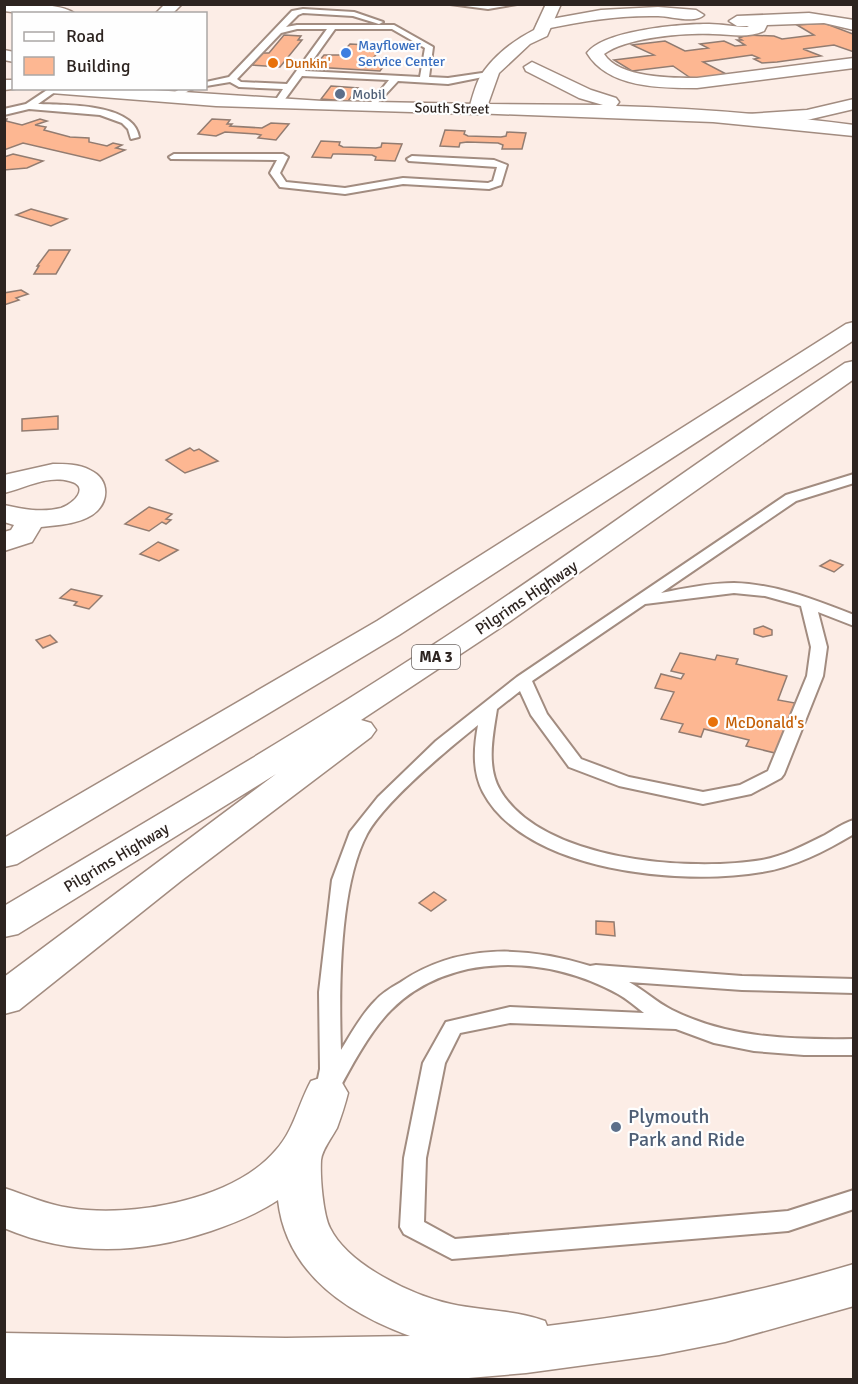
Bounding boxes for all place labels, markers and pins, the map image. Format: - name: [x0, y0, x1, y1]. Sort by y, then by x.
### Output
- place label: Mayflower Service Center: [358, 37, 446, 70]
- marker: Mayflower Service Center: [339, 46, 353, 60]
- place label: Dunkin': [285, 55, 331, 72]
- marker: Dunkin': [266, 56, 280, 70]
- place label: Mobil: [352, 86, 386, 103]
- marker: Mobil: [333, 87, 347, 101]
- place label: McDonald's: [725, 713, 804, 733]
- marker: McDonald's: [706, 715, 720, 729]
- place label: Plymouth Park and Ride: [628, 1104, 745, 1152]
- marker: Plymouth Park and Ride: [609, 1120, 623, 1134]

